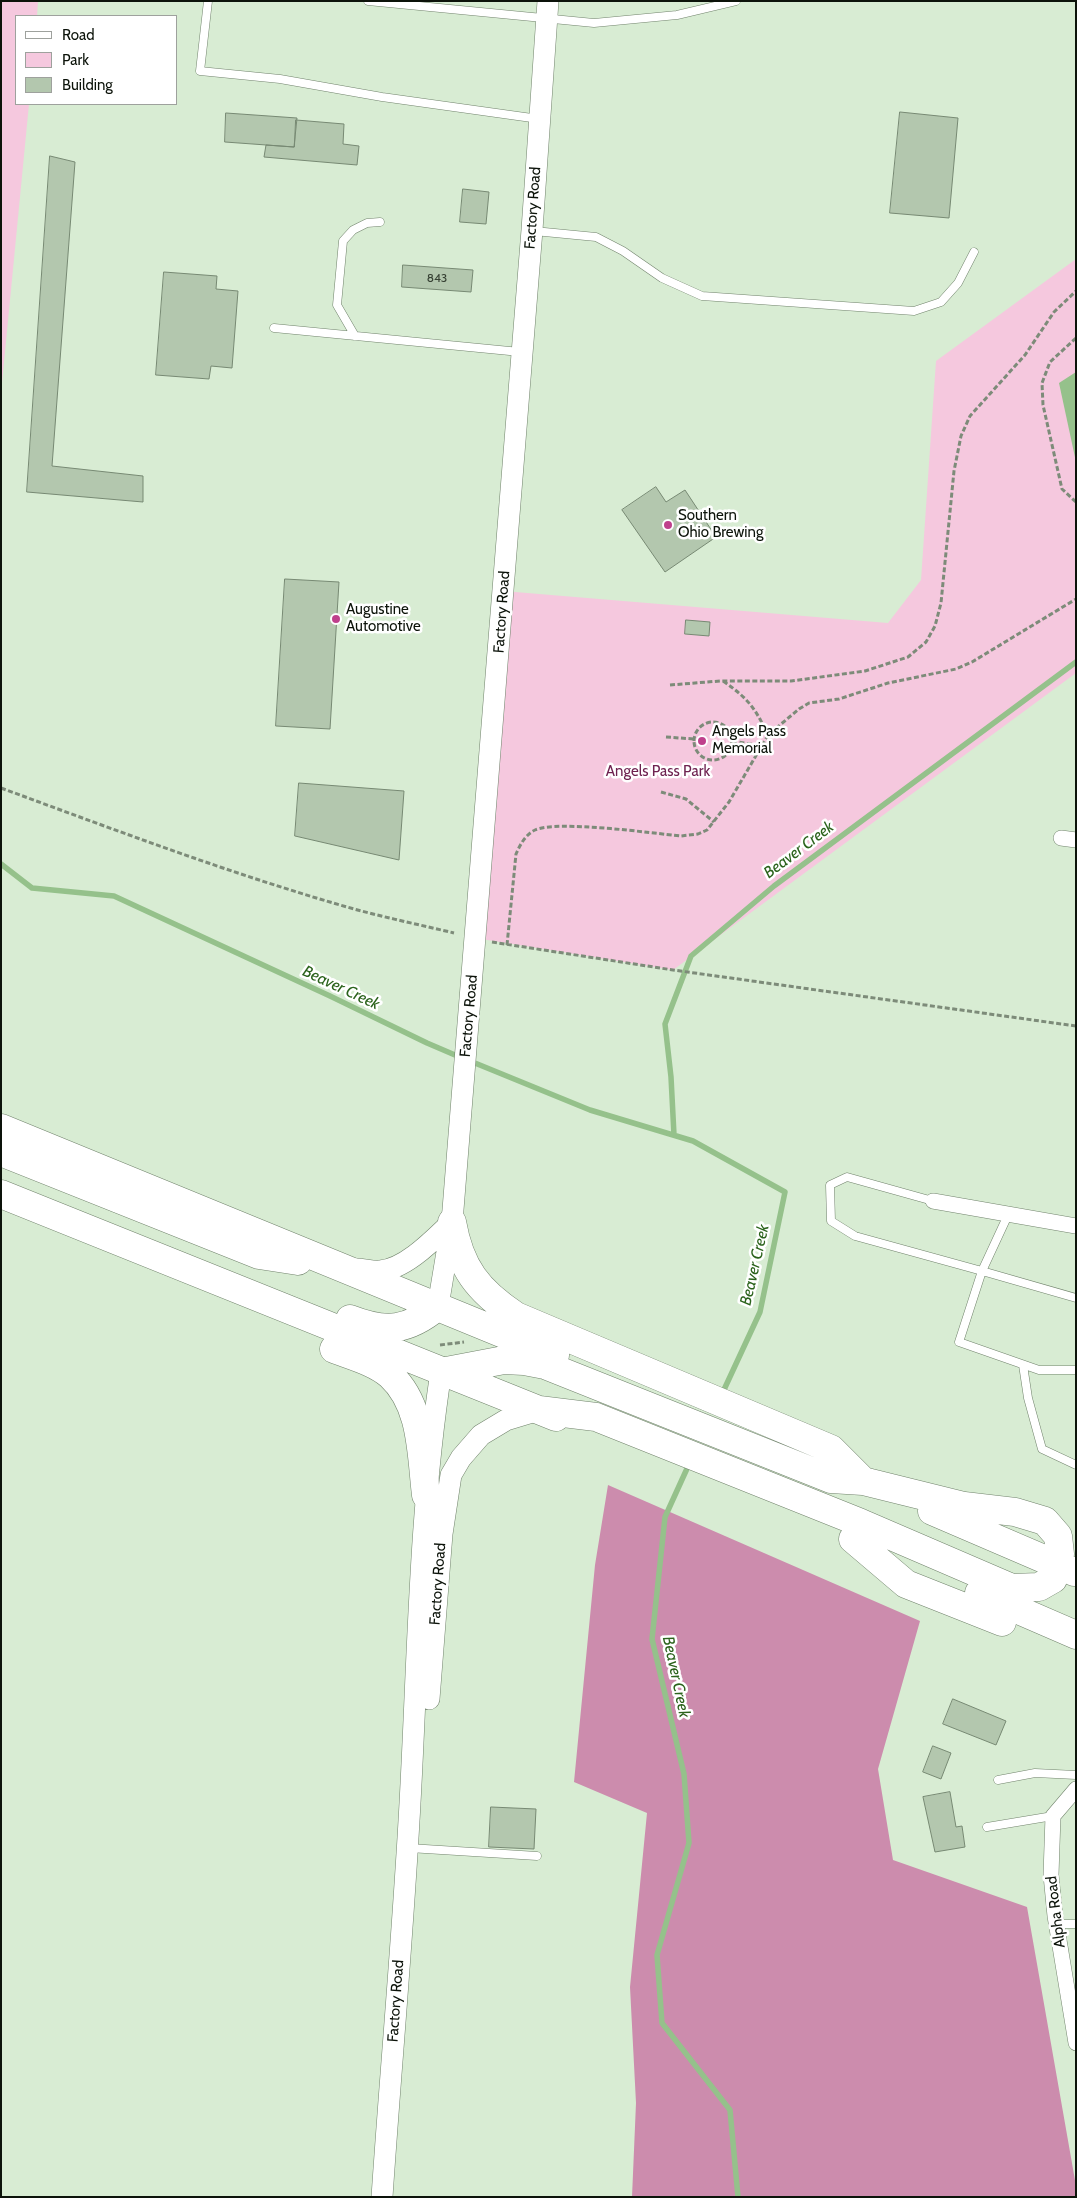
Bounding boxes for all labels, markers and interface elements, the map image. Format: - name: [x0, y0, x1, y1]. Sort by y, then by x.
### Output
- legend: [15, 15, 178, 105]
- text: Road: [62, 26, 95, 44]
- text: Park: [62, 51, 89, 69]
- text: Building: [62, 76, 113, 94]
- street label: Factory Road: [521, 166, 545, 250]
- house number: 843: [427, 271, 447, 285]
- place label: Southern Ohio Brewing: [678, 507, 763, 542]
- marker: Southern Ohio Brewing: [662, 519, 674, 531]
- street label: Factory Road: [490, 570, 514, 654]
- place label: Augustine Automotive: [346, 601, 421, 636]
- marker: Augustine Automotive: [330, 613, 342, 625]
- place label: Angels Pass Memorial: [712, 723, 786, 758]
- marker: Angels Pass Memorial: [696, 735, 708, 747]
- park label: Angels Pass Park: [606, 763, 710, 781]
- water label: Beaver Creek: [760, 817, 838, 883]
- water label: Beaver Creek: [299, 962, 383, 1014]
- street label: Factory Road: [456, 974, 482, 1058]
- water label: Beaver Creek: [736, 1223, 774, 1307]
- street label: Factory Road: [426, 1542, 450, 1626]
- water label: Beaver Creek: [658, 1635, 694, 1719]
- street label: Alpha Road: [1043, 1875, 1069, 1949]
- street label: Factory Road: [384, 1959, 408, 2043]

